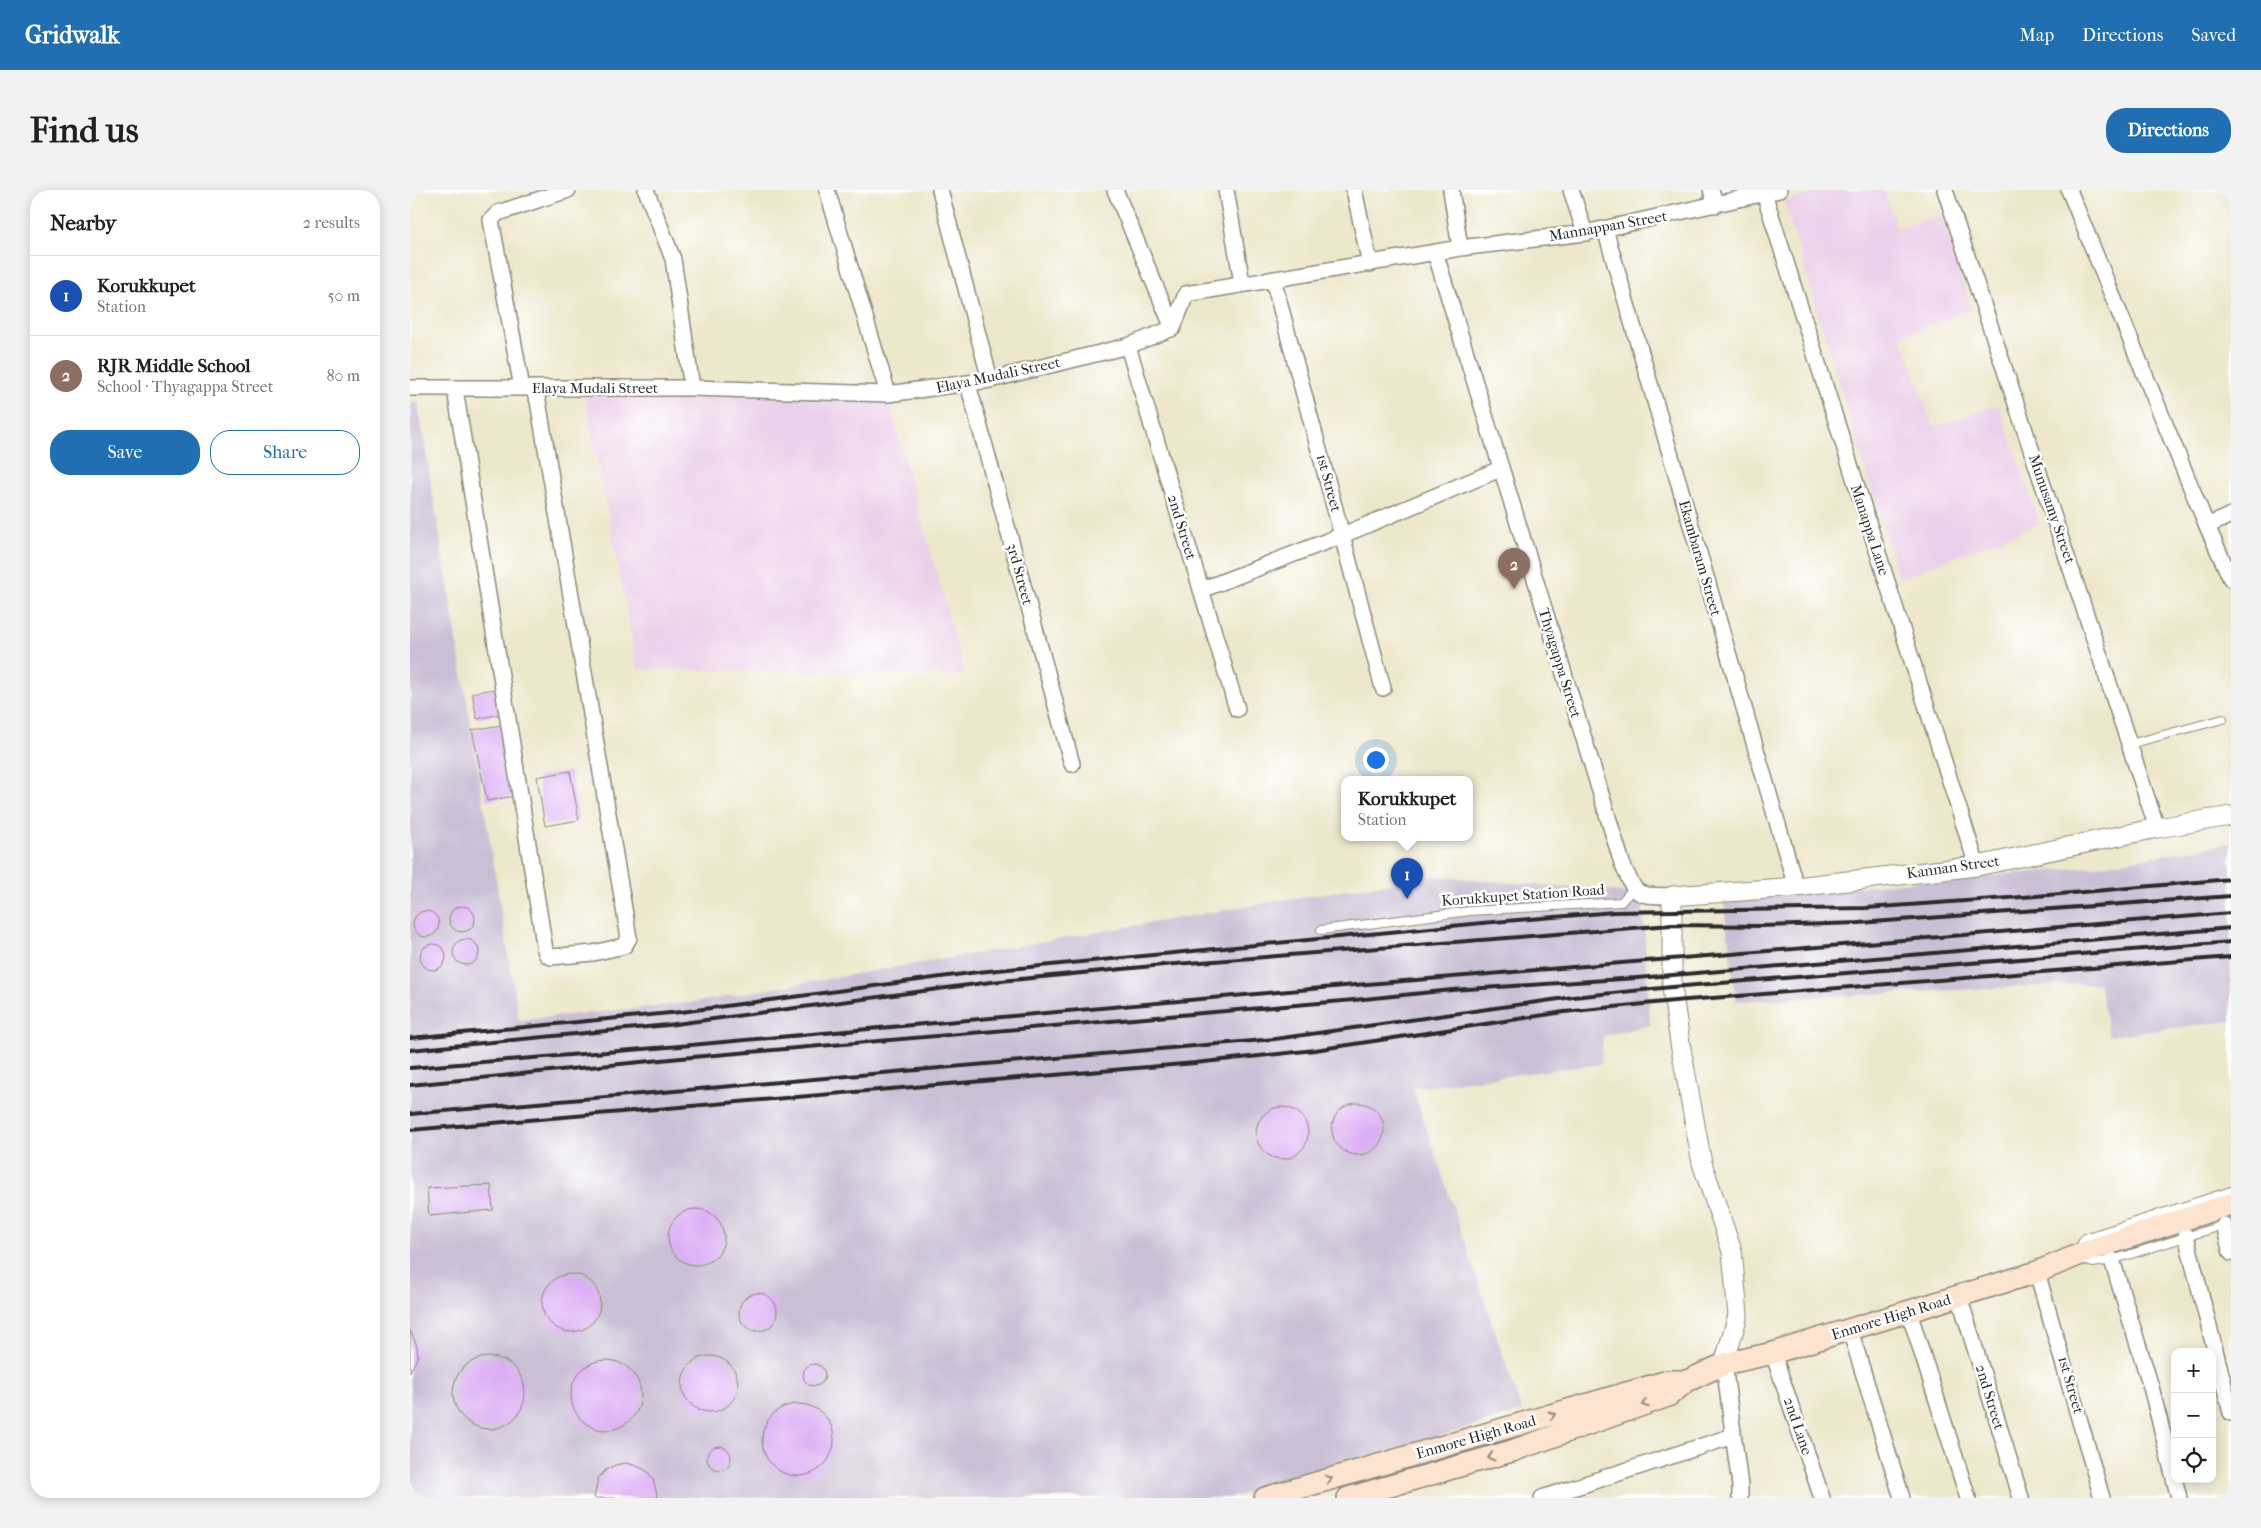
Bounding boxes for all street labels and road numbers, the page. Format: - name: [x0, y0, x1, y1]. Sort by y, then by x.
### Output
- street label: Mannappan Street: [1547, 207, 1669, 245]
- street label: Elaya Mudali Street: [934, 353, 1062, 397]
- street label: Elaya Mudali Street: [532, 379, 659, 397]
- street label: 1st Street: [1313, 452, 1345, 514]
- street label: Munusamy Street: [2025, 452, 2079, 567]
- street label: Manappa Lane: [1847, 482, 1893, 578]
- street label: 2nd Street: [1164, 492, 1201, 562]
- street label: Ekambaram Street: [1675, 498, 1725, 619]
- street label: 3rd Street: [1003, 541, 1037, 608]
- street label: Thyagappa Street: [1535, 606, 1585, 721]
- street label: Kannan Street: [1905, 851, 2001, 882]
- street label: Korukkupet Station Road: [1441, 880, 1606, 910]
- street label: Enmore High Road: [1829, 1290, 1954, 1344]
- street label: 1st Street: [2054, 1354, 2088, 1416]
- street label: 2nd Street: [1972, 1362, 2009, 1432]
- street label: 2nd Lane: [1780, 1395, 1816, 1458]
- street label: Enmore High Road: [1414, 1411, 1539, 1463]

